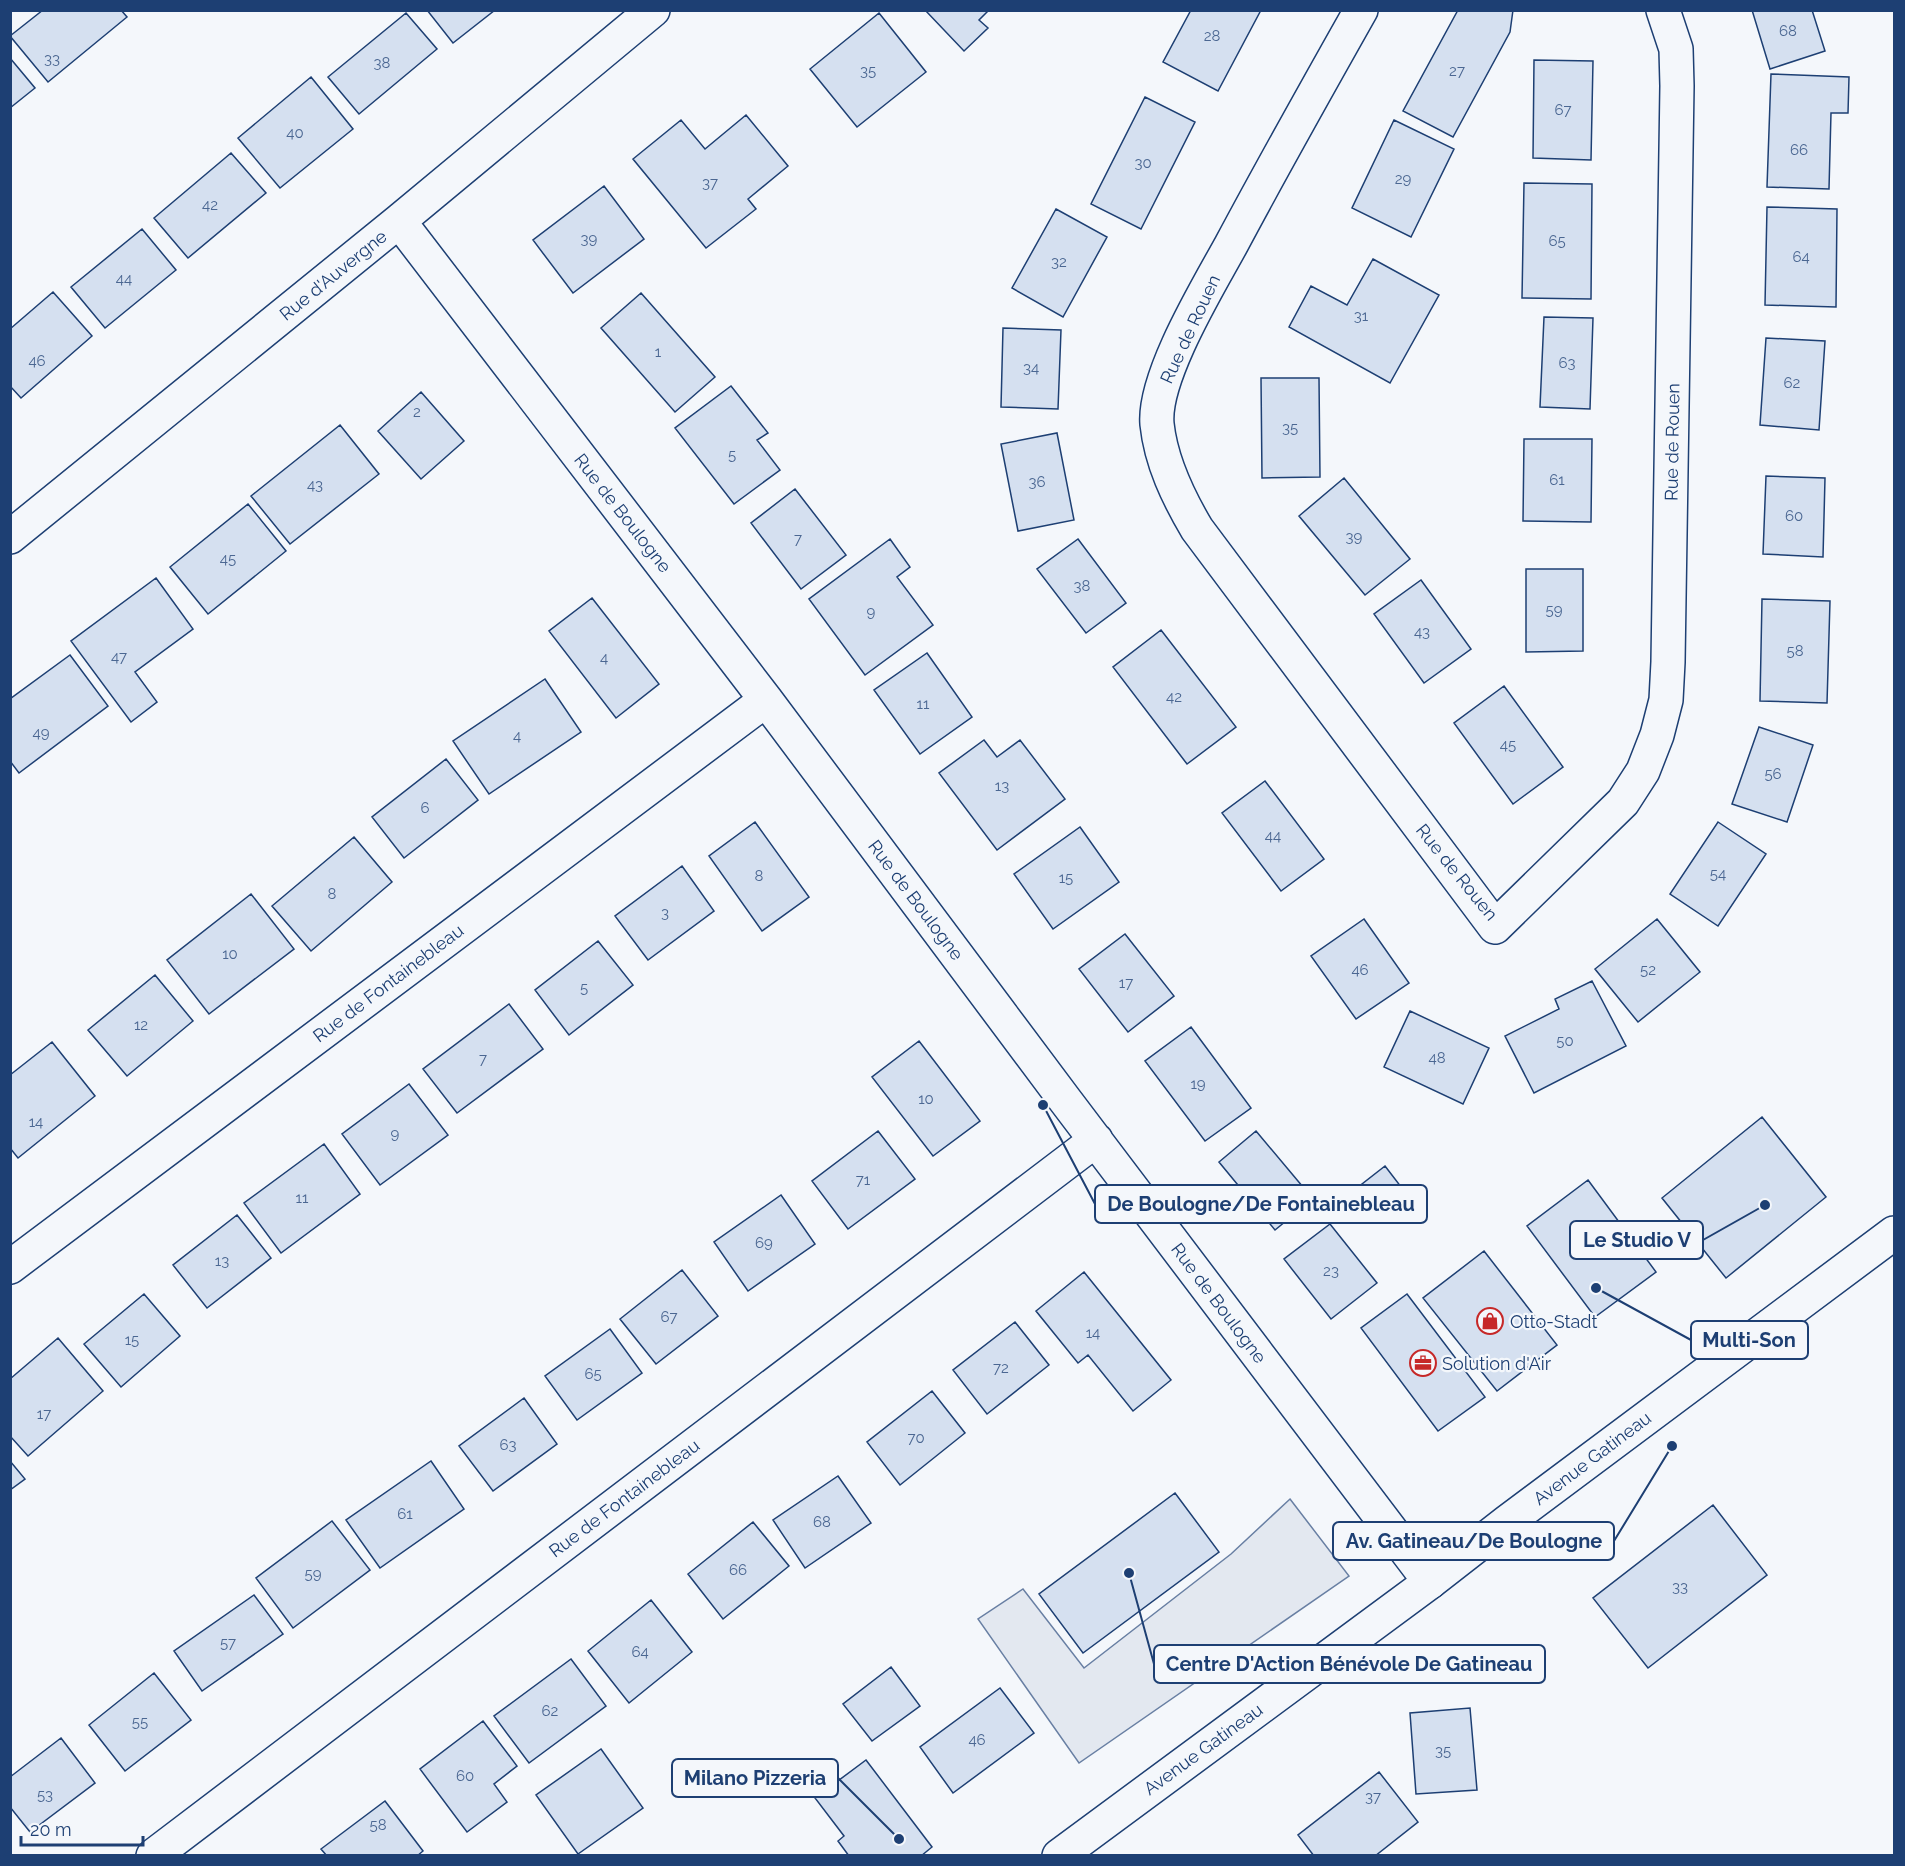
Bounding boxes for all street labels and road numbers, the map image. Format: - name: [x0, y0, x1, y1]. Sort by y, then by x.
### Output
- street label: Rue d'Auvergne: [275, 225, 391, 325]
- street label: Rue de Rouen: [1156, 271, 1224, 387]
- street label: Rue de Rouen: [1660, 383, 1684, 501]
- street label: Rue de Boulogne: [570, 449, 676, 577]
- street label: Rue de Rouen: [1412, 820, 1502, 924]
- street label: Rue de Boulogne: [864, 836, 968, 965]
- street label: Rue de Fontainebleau: [309, 920, 467, 1046]
- street label: Rue de Boulogne: [1167, 1239, 1271, 1368]
- street label: Avenue Gatineau: [1529, 1407, 1655, 1509]
- street label: Rue de Fontainebleau: [545, 1435, 703, 1561]
- street label: Avenue Gatineau: [1139, 1699, 1267, 1799]

